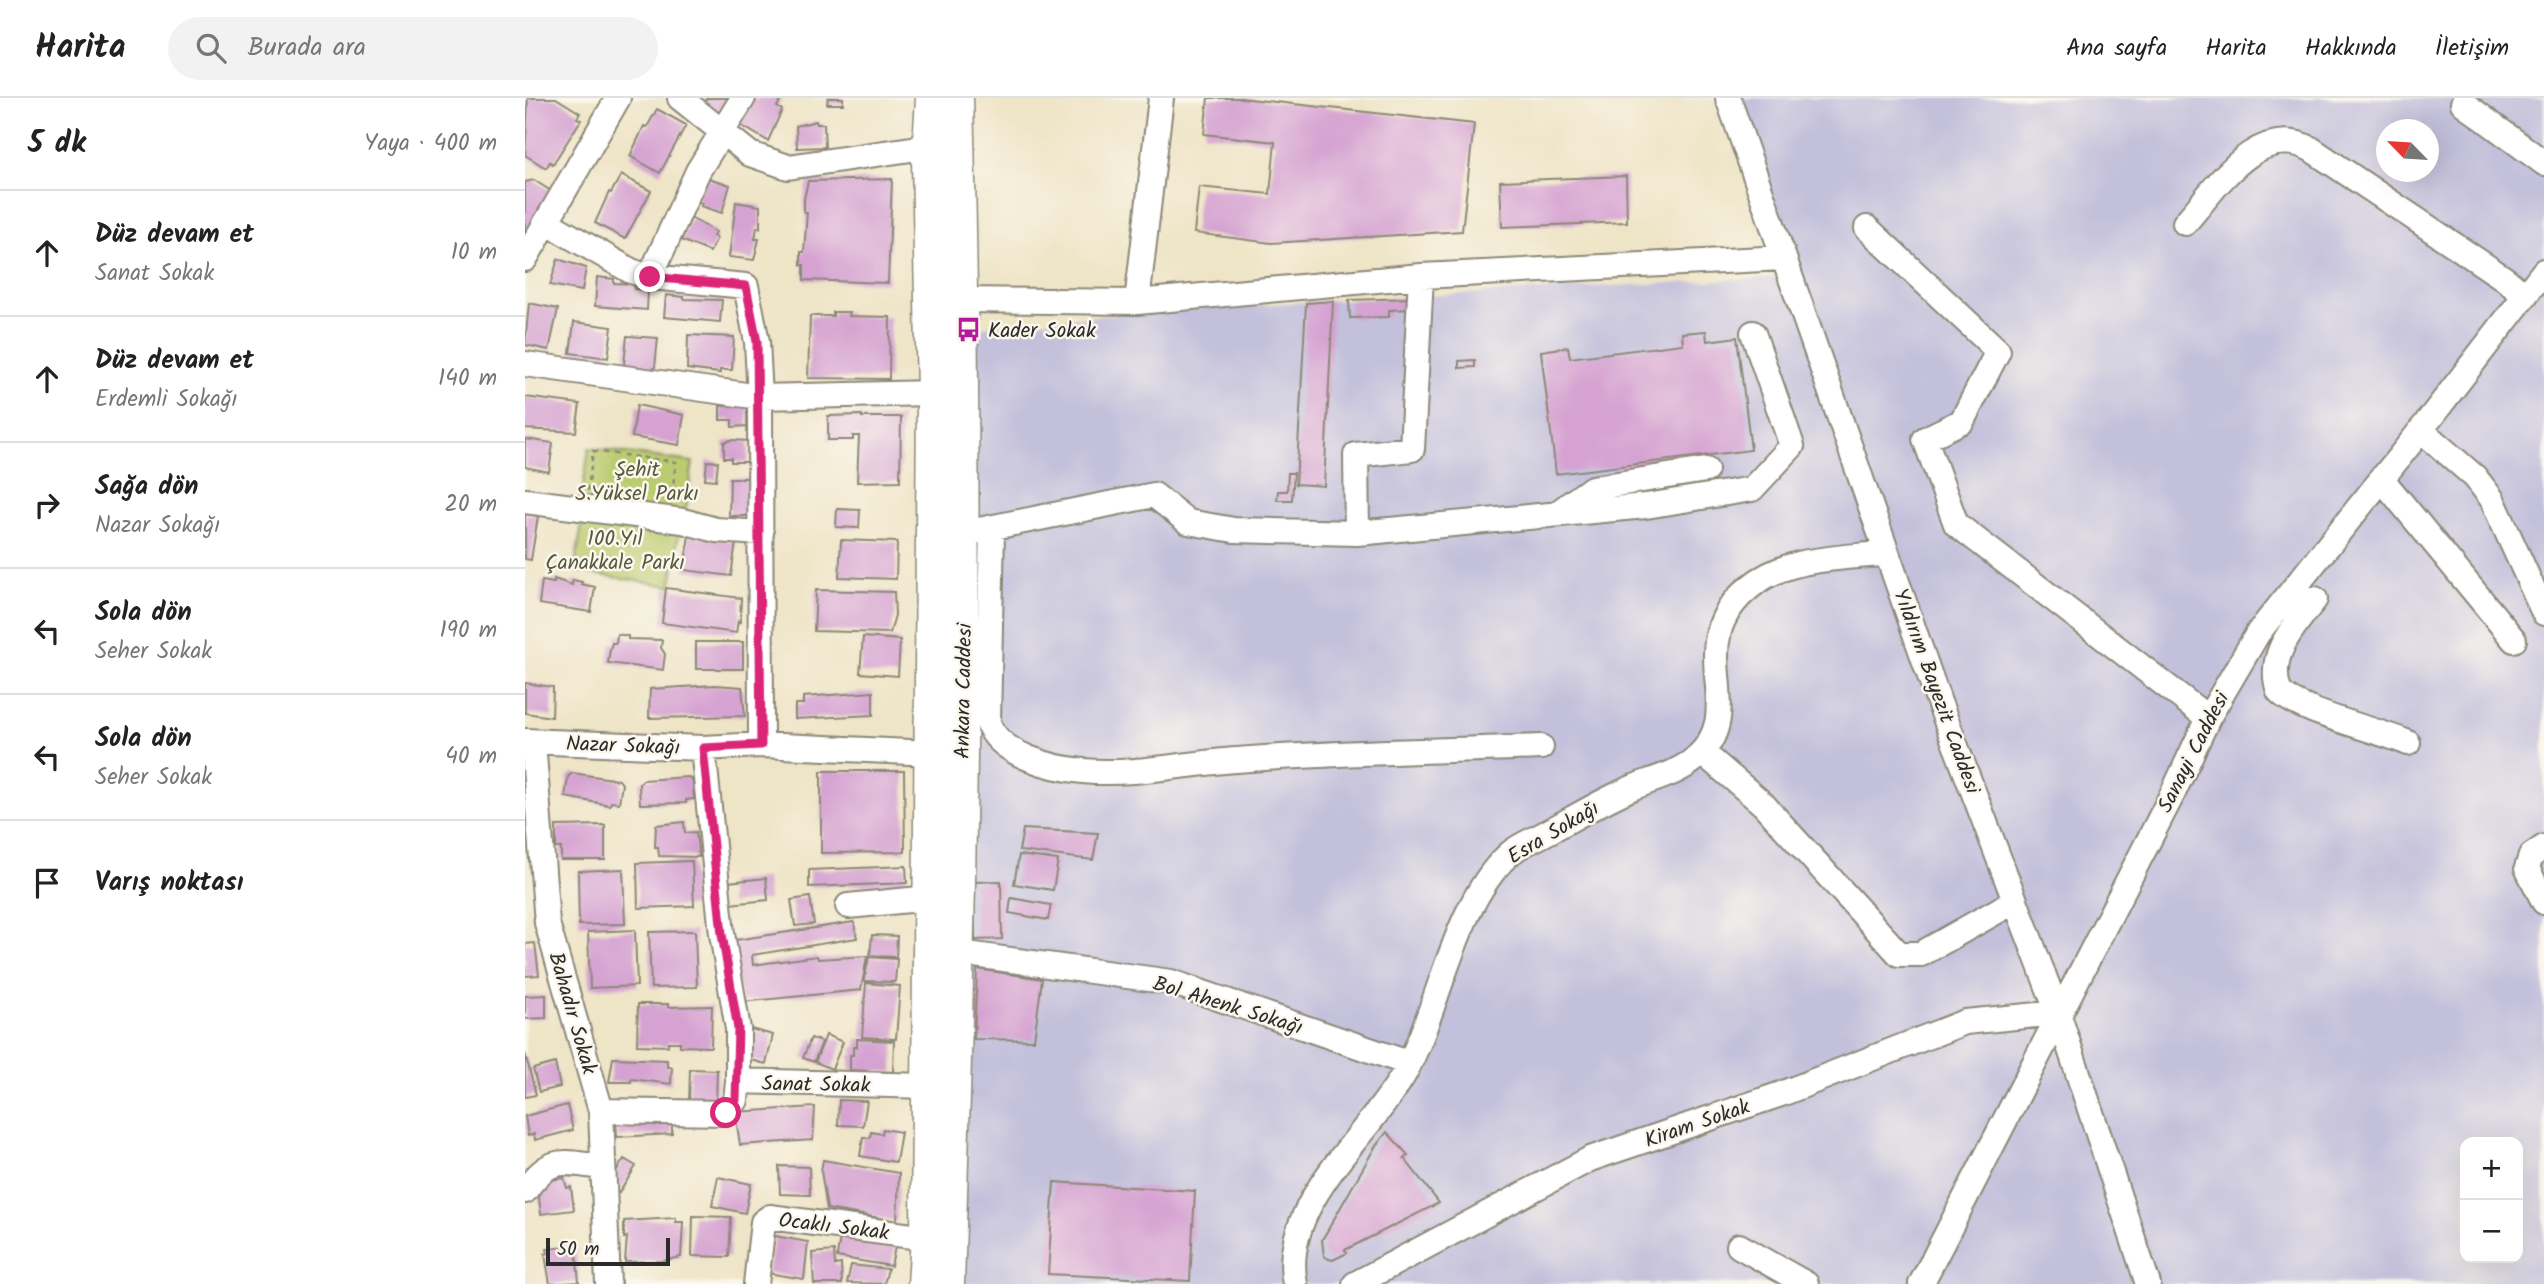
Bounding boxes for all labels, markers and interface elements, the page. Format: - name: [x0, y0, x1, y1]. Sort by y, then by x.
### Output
- search box: [168, 17, 658, 80]
- text: Harita: [35, 22, 126, 75]
- text: Burada ara: [248, 27, 366, 69]
- icon: search: [192, 29, 230, 67]
- text: Ana sayfa: [2066, 29, 2167, 68]
- text: Harita: [2205, 29, 2267, 68]
- text: Hakkında: [2305, 29, 2397, 68]
- text: İletişim: [2435, 29, 2509, 68]
- north arrow: [2376, 119, 2439, 182]
- text: 5 dk: [28, 120, 86, 168]
- text: Yaya · 400 m: [364, 126, 497, 162]
- text: Düz devam et: [95, 214, 254, 256]
- icon: ahead: [28, 234, 66, 272]
- text: 10 m: [451, 235, 497, 271]
- text: Sanat Sokak: [95, 256, 214, 292]
- route end: [634, 261, 665, 292]
- place label: Kader Sokak: [988, 315, 1096, 348]
- bus stop icon: Kader Sokak: [954, 316, 982, 344]
- text: Düz devam et: [95, 340, 254, 382]
- icon: ahead: [28, 360, 66, 398]
- text: 140 m: [438, 361, 497, 397]
- text: Erdemli Sokağı: [95, 382, 238, 418]
- park label: Şehit S.Yüksel Parkı: [575, 454, 699, 511]
- text: Sağa dön: [95, 466, 198, 508]
- icon: right: [28, 486, 66, 524]
- text: 20 m: [445, 487, 497, 523]
- text: Nazar Sokağı: [95, 508, 220, 544]
- park label: 100.Yıl Çanakkale Parkı: [545, 523, 685, 580]
- street label: Yıldırım Bayezit Caddesi: [1883, 584, 1988, 800]
- text: Sola dön: [95, 592, 192, 634]
- icon: left: [28, 612, 66, 650]
- text: 190 m: [440, 613, 497, 649]
- street label: Ankara Caddesi: [947, 622, 982, 759]
- text: Seher Sokak: [95, 634, 212, 670]
- street label: Sanayi Caddesi: [2150, 685, 2239, 819]
- text: Sola dön: [95, 718, 192, 760]
- street label: Nazar Sokağı: [565, 728, 681, 765]
- icon: left: [28, 738, 66, 776]
- text: 40 m: [445, 739, 497, 775]
- text: Seher Sokak: [95, 760, 212, 796]
- street label: Esra Sokağı: [1501, 793, 1606, 874]
- text: Varış noktası: [95, 862, 243, 904]
- icon: arrive: [28, 864, 66, 902]
- street label: Bahadır Sokak: [538, 948, 605, 1079]
- street label: Bol Ahenk Sokağı: [1149, 968, 1307, 1045]
- street label: Sanat Sokak: [761, 1068, 871, 1103]
- street label: Kiram Sokak: [1640, 1091, 1755, 1158]
- route start: [710, 1097, 741, 1128]
- map controls: [2460, 1137, 2523, 1263]
- button: +: [2460, 1137, 2523, 1200]
- button: −: [2460, 1200, 2523, 1263]
- street label: Ocaklı Sokak: [777, 1204, 891, 1251]
- scale bar: [546, 1235, 670, 1267]
- text: 50 m: [557, 1235, 599, 1265]

